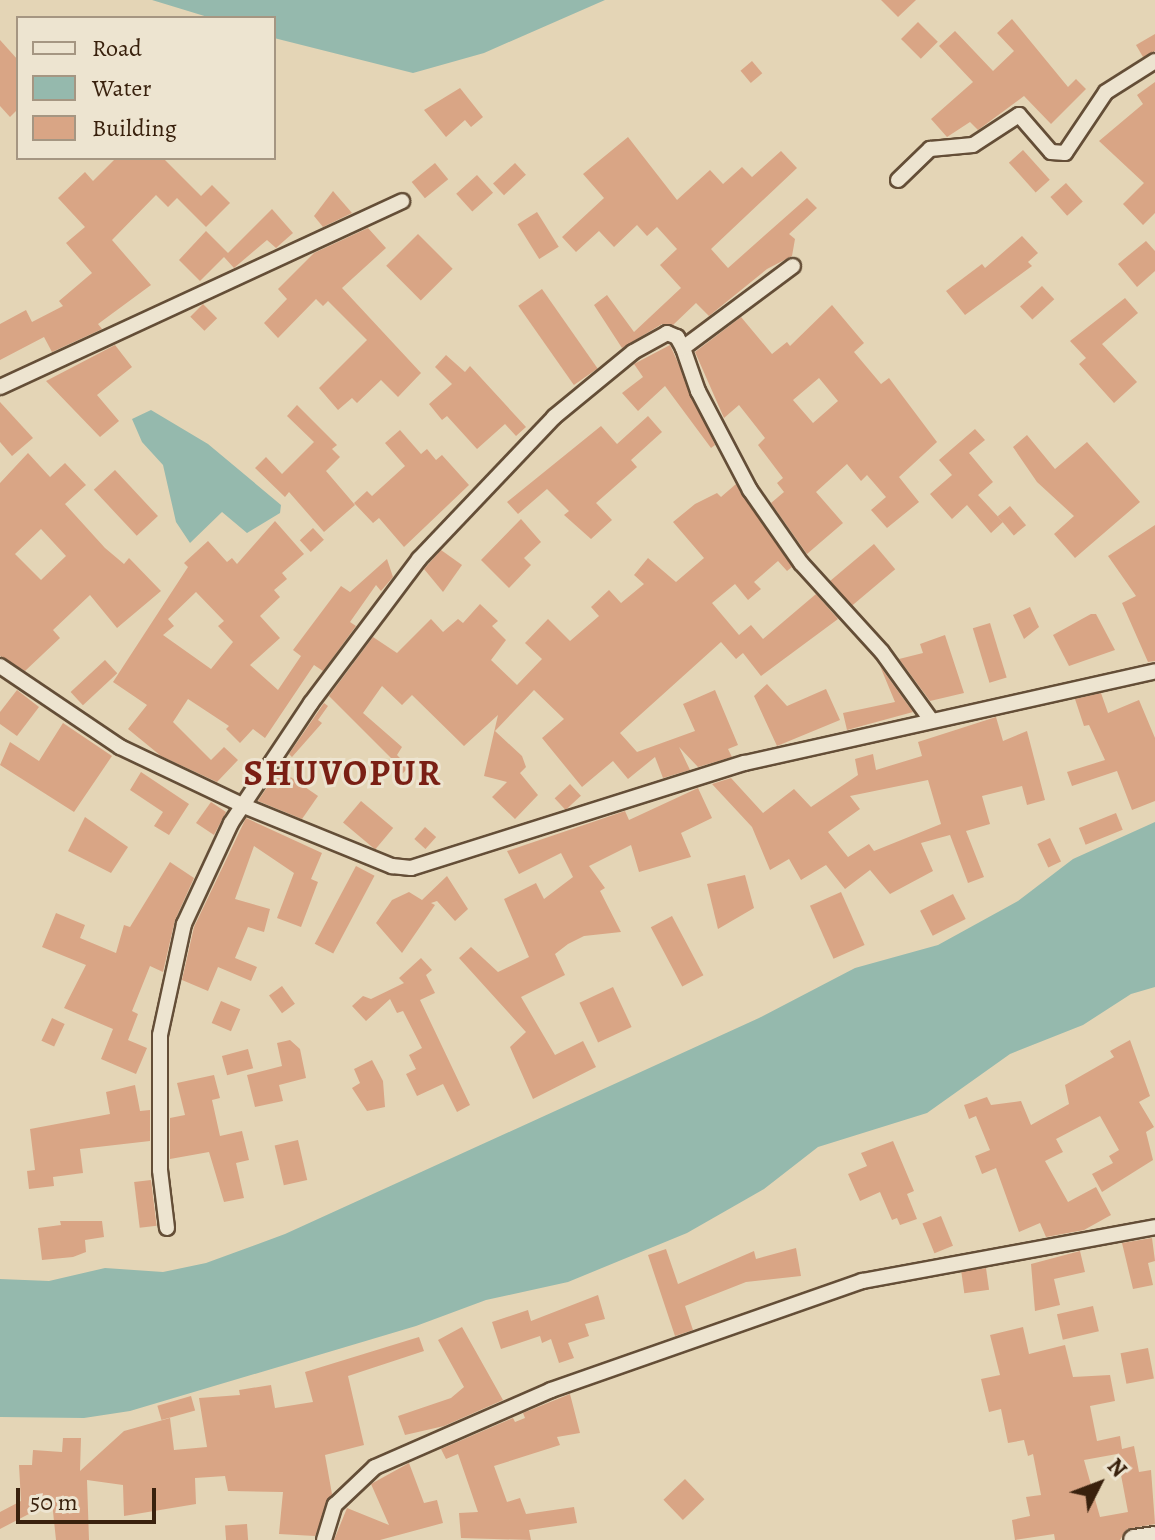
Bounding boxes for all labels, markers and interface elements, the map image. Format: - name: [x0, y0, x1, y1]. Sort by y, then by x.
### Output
- legend: [16, 16, 276, 160]
- text: Road: [92, 32, 142, 64]
- text: Water: [92, 72, 152, 104]
- text: Building: [92, 112, 177, 144]
- district label: SHUVOPUR: [243, 751, 443, 795]
- north arrow: [1059, 1444, 1139, 1524]
- text: N: [1100, 1452, 1133, 1484]
- scale bar: [20, 1472, 160, 1522]
- text: 50 m: [30, 1486, 78, 1518]

